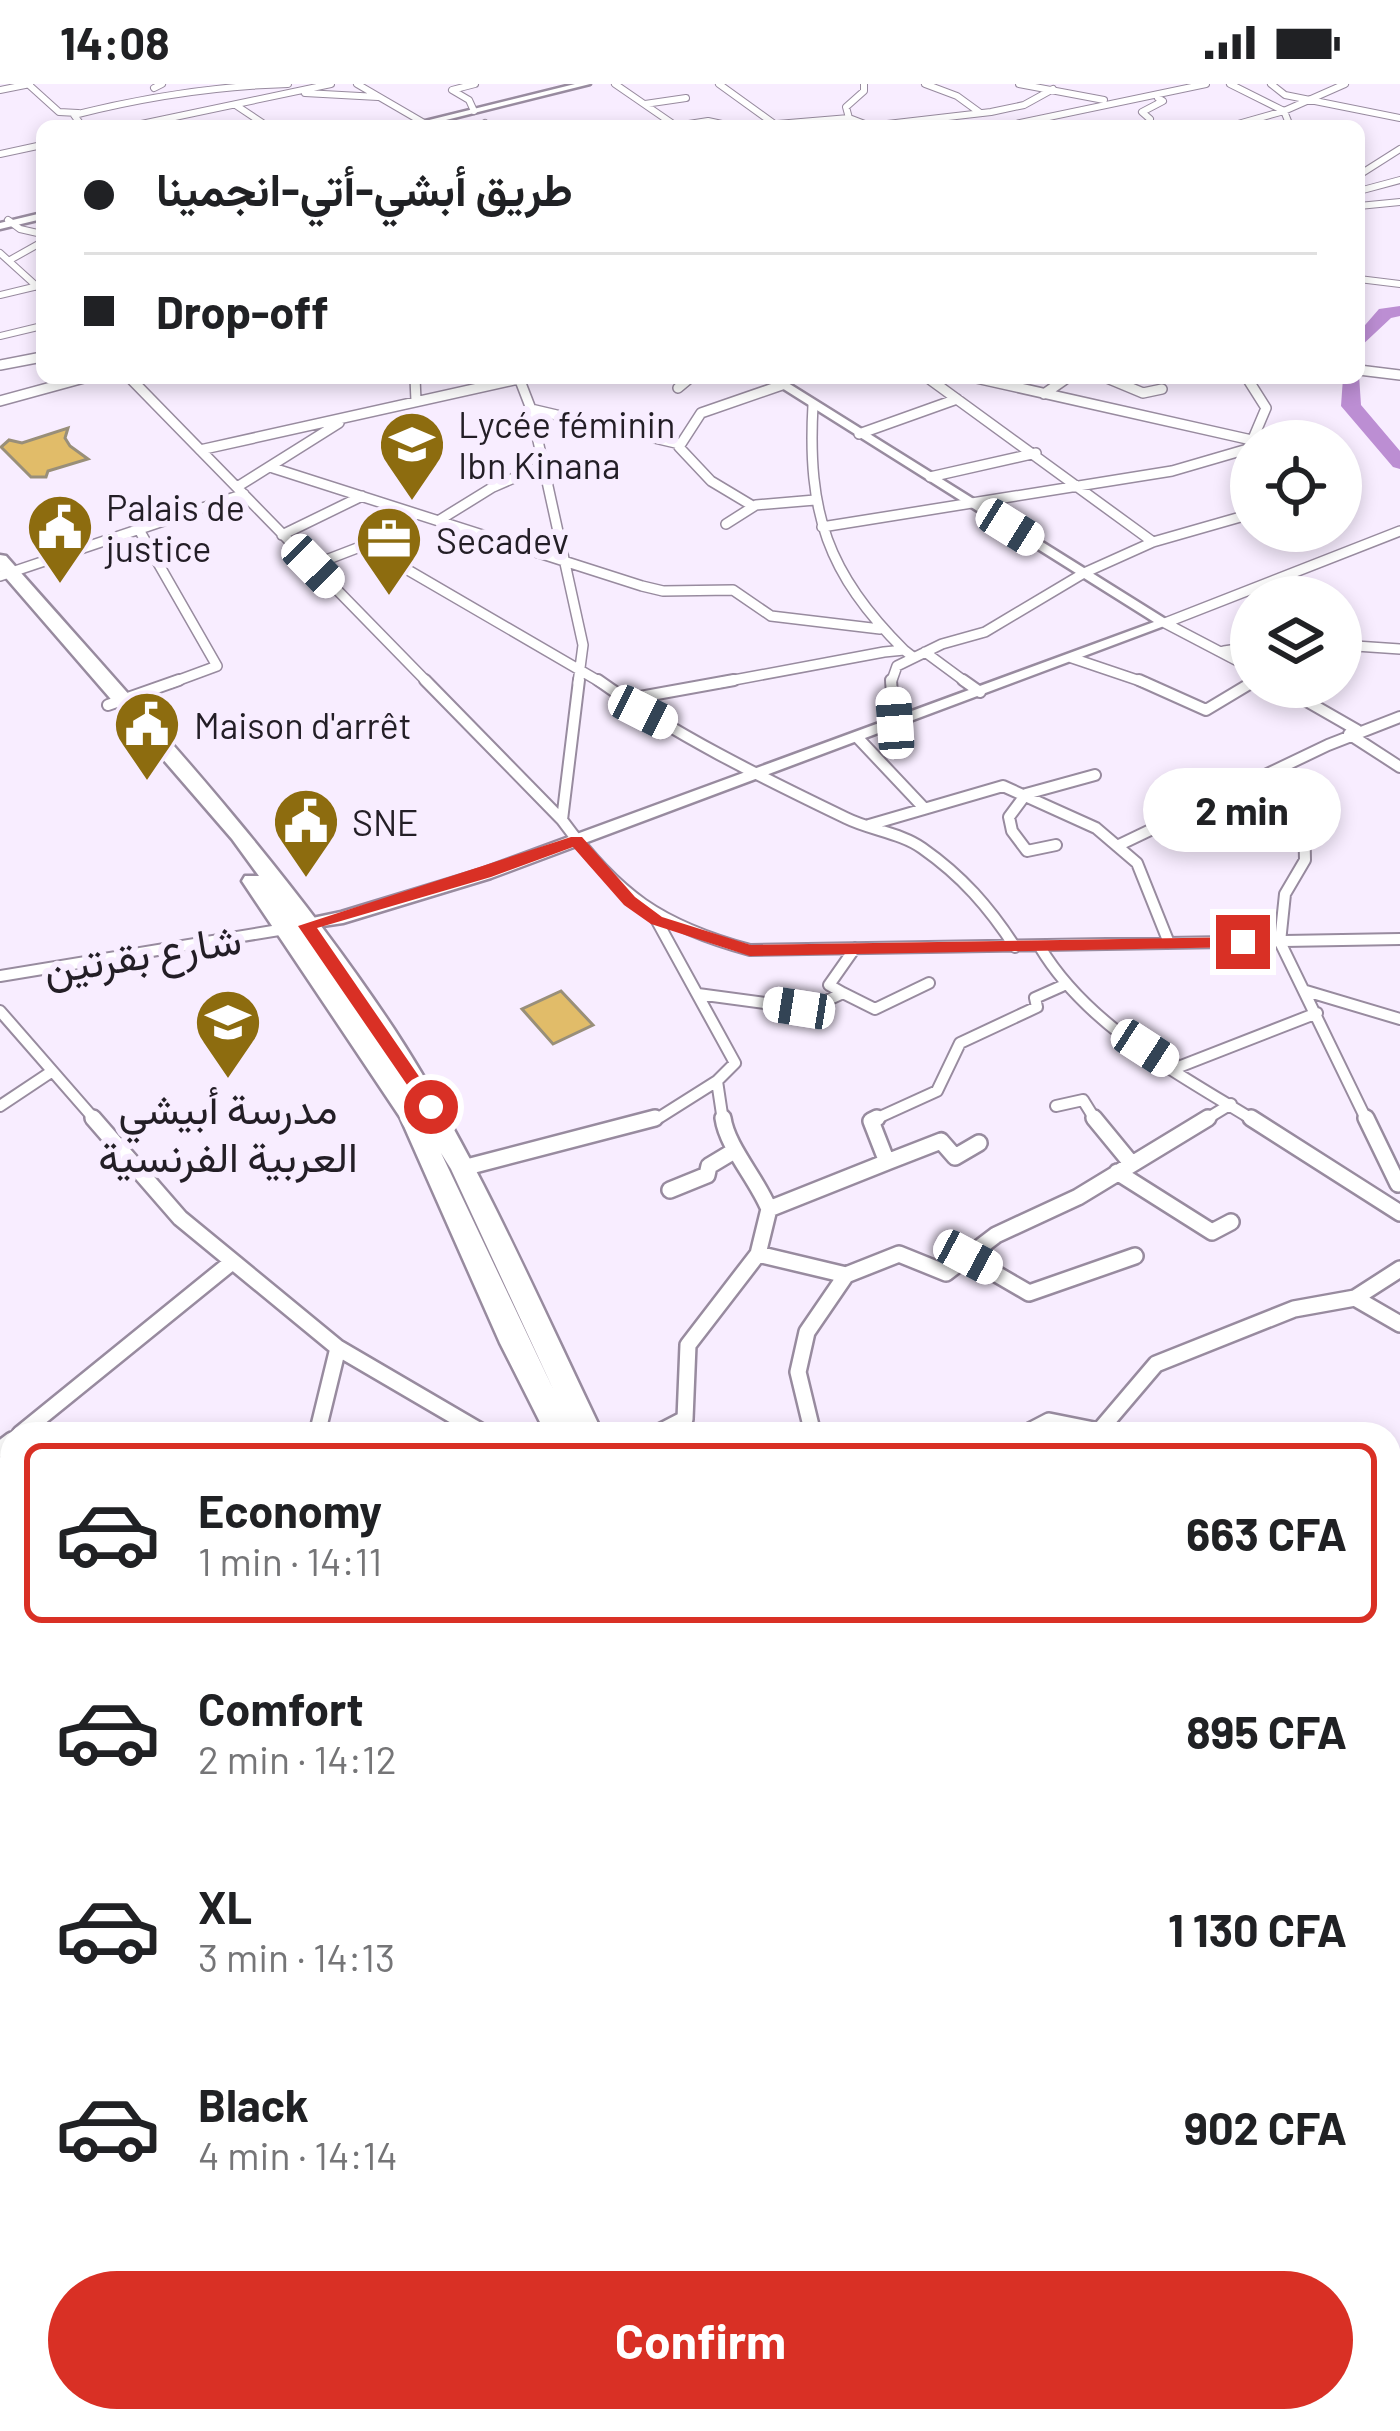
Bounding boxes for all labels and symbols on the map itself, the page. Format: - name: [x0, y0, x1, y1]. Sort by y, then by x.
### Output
- place label: Lycée féminin Ibn Kinana: [458, 402, 675, 486]
- school or university icon: Lycée féminin Ibn Kinana: [377, 409, 447, 503]
- place label: Palais de justice: [104, 485, 245, 569]
- public building icon: Palais de justice: [25, 492, 95, 586]
- car: [970, 493, 1050, 561]
- office icon: Secadev: [354, 504, 424, 598]
- place label: Secadev: [436, 518, 569, 561]
- car: [275, 528, 351, 604]
- car: [603, 680, 683, 744]
- car: [875, 686, 915, 760]
- public building icon: Maison d'arrêt: [112, 689, 182, 783]
- place label: Maison d'arrêt: [194, 703, 412, 746]
- callout: 2 min: [1144, 768, 1342, 852]
- public building icon: SNE: [271, 786, 341, 880]
- place label: SNE: [352, 800, 419, 843]
- street label: شارع بقرتين: [40, 912, 245, 998]
- route end: [1216, 915, 1270, 969]
- car: [761, 985, 837, 1031]
- school or university icon: مدرسة أبيشي العربية الفرنسية: [193, 987, 263, 1081]
- car: [1105, 1013, 1185, 1083]
- route start: [404, 1080, 458, 1134]
- place label: مدرسة أبيشي العربية الفرنسية: [98, 1082, 358, 1184]
- car: [928, 1224, 1008, 1290]

